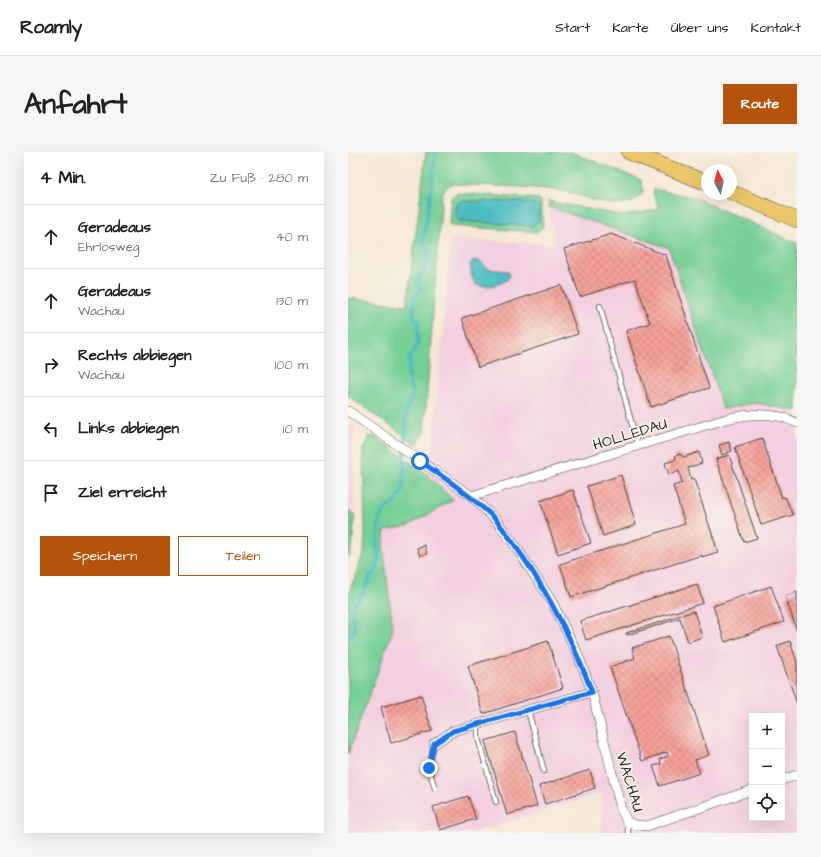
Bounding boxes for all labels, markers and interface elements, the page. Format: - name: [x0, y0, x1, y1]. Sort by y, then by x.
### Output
- text: Roamly: [20, 14, 82, 41]
- text: Start: [555, 18, 590, 38]
- text: Karte: [612, 18, 649, 38]
- text: Über uns: [671, 18, 729, 38]
- text: Kontakt: [751, 18, 801, 38]
- button: Route: [723, 84, 797, 124]
- text: Anfahrt: [24, 85, 127, 124]
- north arrow: [701, 164, 737, 200]
- text: 4 Min.: [40, 166, 86, 190]
- text: Zu Fuß · 280 m: [210, 169, 308, 187]
- text: Geradeaus: [78, 217, 151, 238]
- icon: ahead: [40, 226, 62, 248]
- text: 40 m: [276, 228, 308, 246]
- text: Ehrlosweg: [78, 238, 139, 256]
- text: Geradeaus: [78, 281, 151, 302]
- icon: ahead: [40, 290, 62, 312]
- text: 130 m: [276, 292, 308, 310]
- text: Wachau: [78, 302, 125, 320]
- text: Rechts abbiegen: [78, 345, 192, 366]
- icon: right: [40, 354, 62, 376]
- text: 100 m: [275, 356, 308, 374]
- text: Wachau: [78, 366, 125, 384]
- street label: HOLLEDAU: [590, 413, 670, 456]
- icon: left: [40, 418, 62, 440]
- text: Links abbiegen: [78, 418, 179, 439]
- text: 10 m: [283, 420, 308, 438]
- route start: [411, 452, 429, 470]
- icon: arrive: [40, 482, 62, 504]
- text: Ziel erreicht: [78, 482, 167, 503]
- button: Speichern: [40, 536, 170, 576]
- button: Teilen: [178, 536, 308, 576]
- map controls: [749, 713, 785, 821]
- button: +: [749, 713, 785, 749]
- button: −: [749, 749, 785, 785]
- street label: WACHAU: [610, 750, 649, 815]
- route end: [420, 759, 438, 777]
- button: locate: [749, 785, 785, 821]

